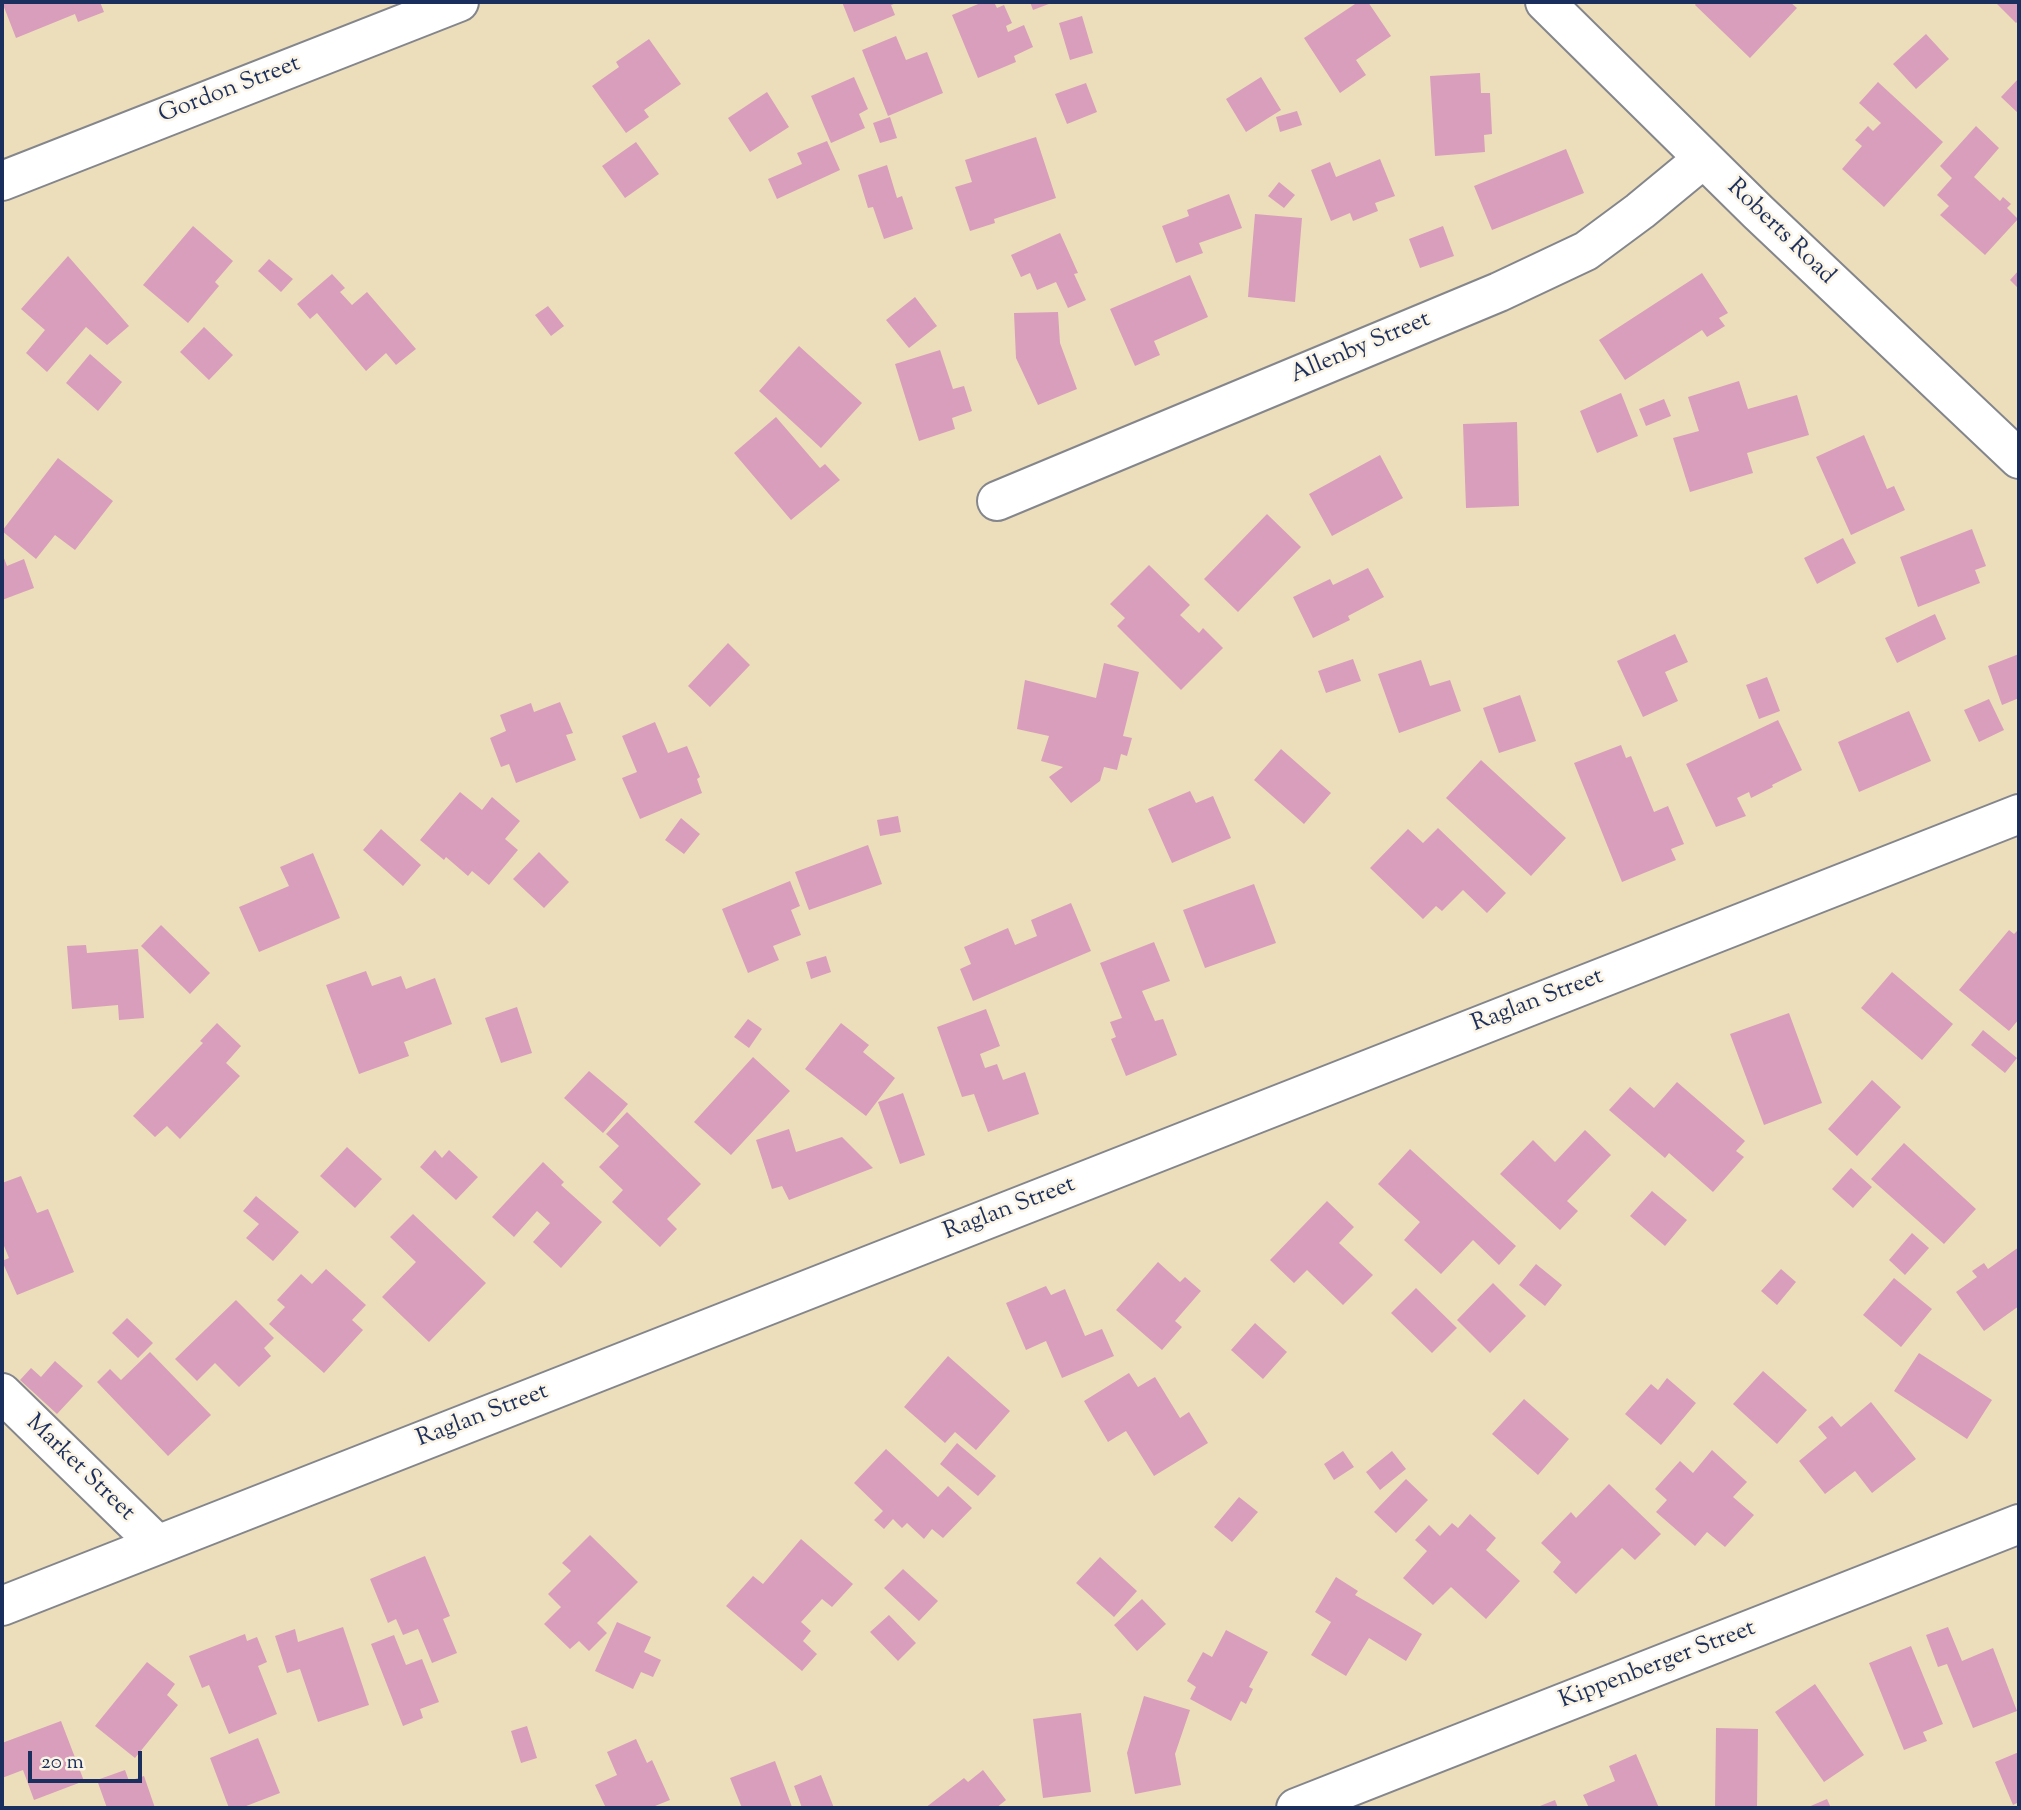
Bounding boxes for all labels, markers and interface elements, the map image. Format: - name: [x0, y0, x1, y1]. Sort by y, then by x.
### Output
- street label: Gordon Street: [155, 51, 305, 131]
- street label: Roberts Road: [1720, 174, 1840, 292]
- street label: Allenby Street: [1287, 307, 1435, 391]
- street label: Raglan Street: [1468, 964, 1608, 1040]
- street label: Raglan Street: [940, 1172, 1080, 1248]
- street label: Raglan Street: [413, 1379, 553, 1455]
- street label: Market Street: [18, 1410, 140, 1528]
- street label: Kippenberger Street: [1556, 1615, 1760, 1717]
- scale bar: [32, 1736, 145, 1780]
- text: 20 m: [41, 1748, 84, 1778]

